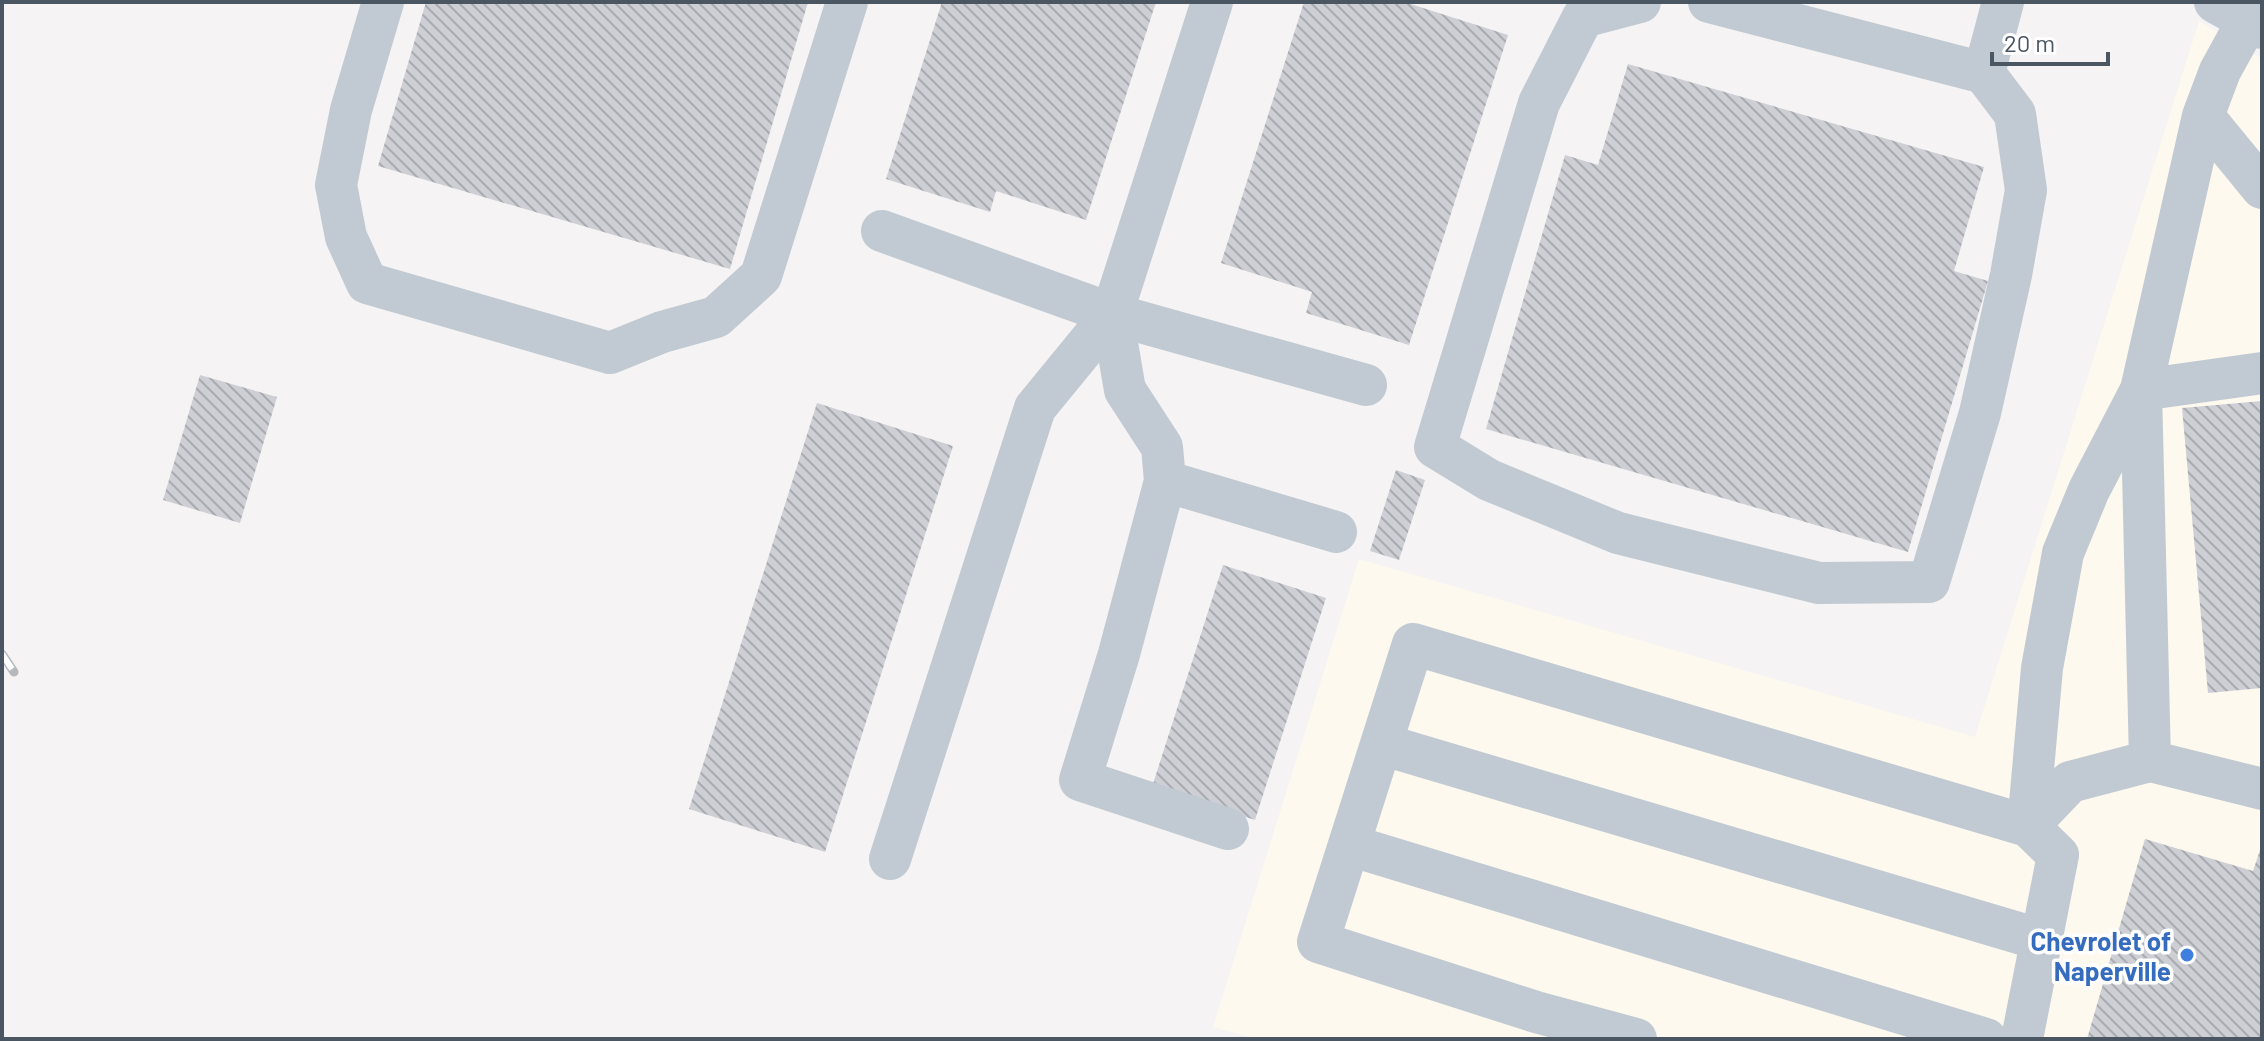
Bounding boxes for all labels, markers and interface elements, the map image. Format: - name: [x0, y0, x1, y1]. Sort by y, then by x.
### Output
- scale bar: [1992, 16, 2108, 66]
- text: 20 m: [2004, 28, 2055, 57]
- place label: Chevrolet of Naperville: [2030, 925, 2171, 986]
- marker: Chevrolet of Naperville: [2178, 946, 2196, 964]

